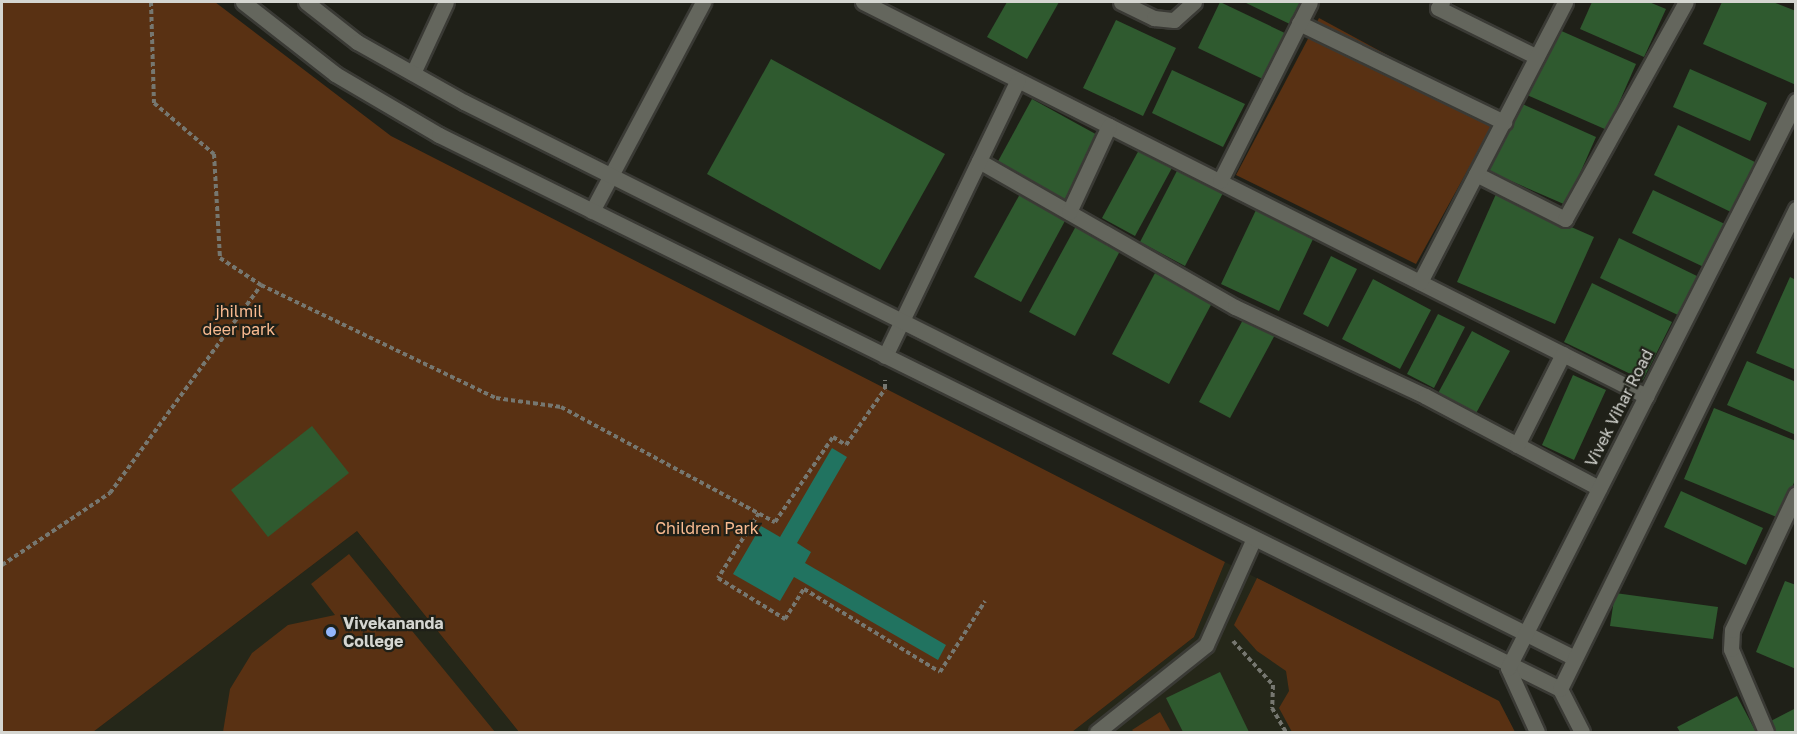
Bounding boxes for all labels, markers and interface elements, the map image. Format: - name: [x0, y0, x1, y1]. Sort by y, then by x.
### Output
- park label: jhilmil deer park: [203, 301, 275, 339]
- street label: Vivek Vihar Road: [1581, 346, 1657, 470]
- park label: Children Park: [655, 518, 759, 538]
- place label: Vivekananda College: [343, 613, 444, 651]
- marker: Vivekananda College: [324, 625, 338, 639]

